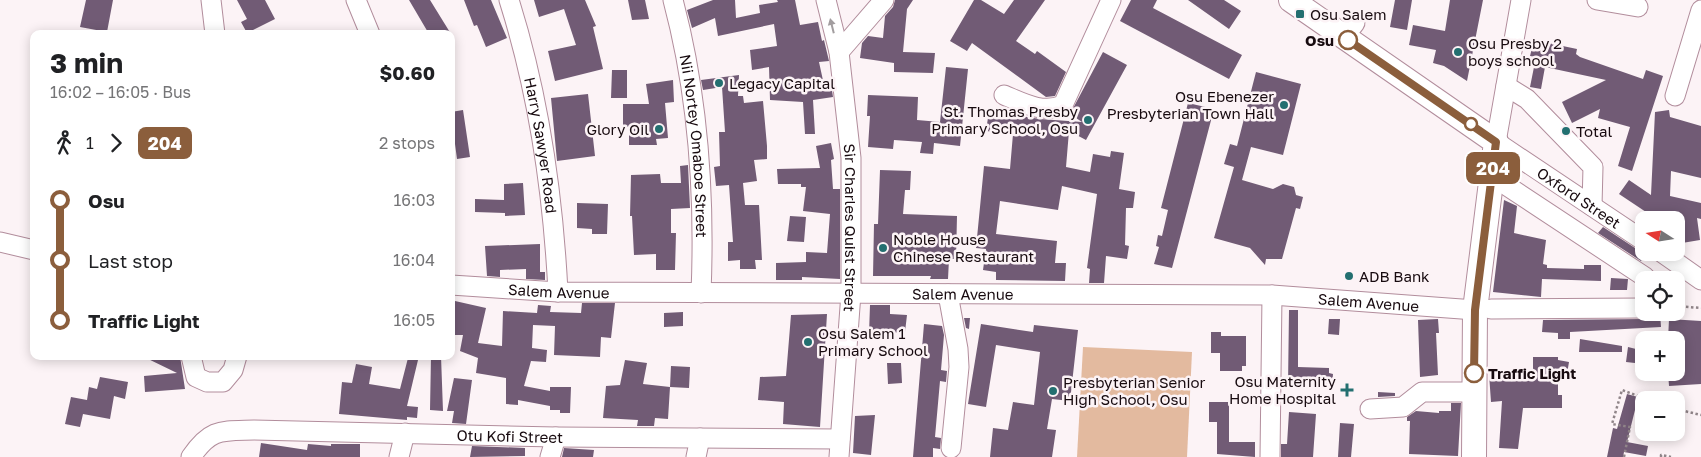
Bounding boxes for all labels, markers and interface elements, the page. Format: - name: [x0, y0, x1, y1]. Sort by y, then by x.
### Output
- place label: Osu Salem: [1310, 5, 1387, 23]
- marker: Osu Salem: [1294, 8, 1306, 20]
- one-way arrow: [828, 19, 836, 34]
- marker: Osu: [1338, 30, 1358, 50]
- place label: Osu: [1305, 31, 1334, 49]
- place label: Osu Presby 2 boys school: [1468, 34, 1562, 69]
- text: 3 min: [50, 46, 123, 79]
- marker: Osu Presby 2 boys school: [1452, 46, 1464, 58]
- street label: Nii Nortey Omaboe Street: [677, 53, 711, 238]
- text: $0.60: [379, 61, 435, 84]
- place label: Legacy Capital: [729, 74, 835, 92]
- street label: Harry Sawyer Road: [521, 75, 561, 214]
- marker: Legacy Capital: [713, 77, 725, 89]
- text: 16:02 – 16:05 · Bus: [50, 82, 191, 102]
- place label: Osu Ebenezer Presbyterian Town Hall: [1107, 87, 1274, 122]
- marker: Osu Ebenezer Presbyterian Town Hall: [1278, 99, 1290, 111]
- place label: St. Thomas Presby Primary School, Osu: [931, 102, 1079, 137]
- marker: St. Thomas Presby Primary School, Osu: [1082, 114, 1094, 126]
- unlabelled marker: [1464, 117, 1478, 131]
- place label: Glory Oil: [586, 120, 649, 138]
- place label: Total: [1576, 122, 1612, 140]
- marker: Glory Oil: [653, 123, 665, 135]
- marker: Total: [1560, 125, 1572, 137]
- icon: walk: [50, 129, 78, 157]
- icon: forward: [102, 129, 130, 157]
- text: 204: [148, 132, 182, 154]
- text: 1: [86, 133, 94, 153]
- text: 2 stops: [379, 133, 435, 153]
- street label: Sir Charles Quist Street: [840, 143, 860, 313]
- line badge: 204: [1464, 152, 1522, 184]
- text: 204: [1476, 157, 1510, 179]
- street label: Oxford Street: [1534, 163, 1624, 232]
- text: Osu: [88, 189, 125, 212]
- text: 16:03: [393, 190, 435, 210]
- north arrow: [1635, 211, 1685, 261]
- map controls: [1635, 211, 1685, 441]
- place label: Noble House Chinese Restaurant: [893, 230, 1034, 265]
- marker: Noble House Chinese Restaurant: [877, 242, 889, 254]
- text: Last stop: [88, 249, 173, 272]
- text: 16:04: [393, 250, 435, 270]
- place label: ADB Bank: [1359, 267, 1430, 285]
- marker: ADB Bank: [1343, 270, 1355, 282]
- button: locate: [1635, 271, 1685, 321]
- street label: Salem Avenue: [508, 280, 610, 301]
- street label: Salem Avenue: [912, 284, 1014, 303]
- street label: Salem Avenue: [1317, 289, 1420, 315]
- text: Traffic Light: [88, 309, 200, 332]
- text: 16:05: [394, 310, 435, 330]
- place label: Osu Salem 1 Primary School: [818, 324, 928, 359]
- button: +: [1635, 331, 1685, 381]
- marker: Osu Salem 1 Primary School: [802, 336, 814, 348]
- marker: Traffic Light: [1464, 363, 1484, 383]
- place label: Traffic Light: [1488, 364, 1576, 382]
- place label: Osu Maternity Home Hospital: [1229, 372, 1337, 407]
- place label: Presbyterian Senior High School, Osu: [1063, 373, 1206, 408]
- marker: Osu Maternity Home Hospital: [1340, 383, 1354, 397]
- marker: Presbyterian Senior High School, Osu: [1047, 385, 1059, 397]
- button: −: [1635, 391, 1685, 441]
- street label: Otu Kofi Street: [456, 426, 563, 446]

